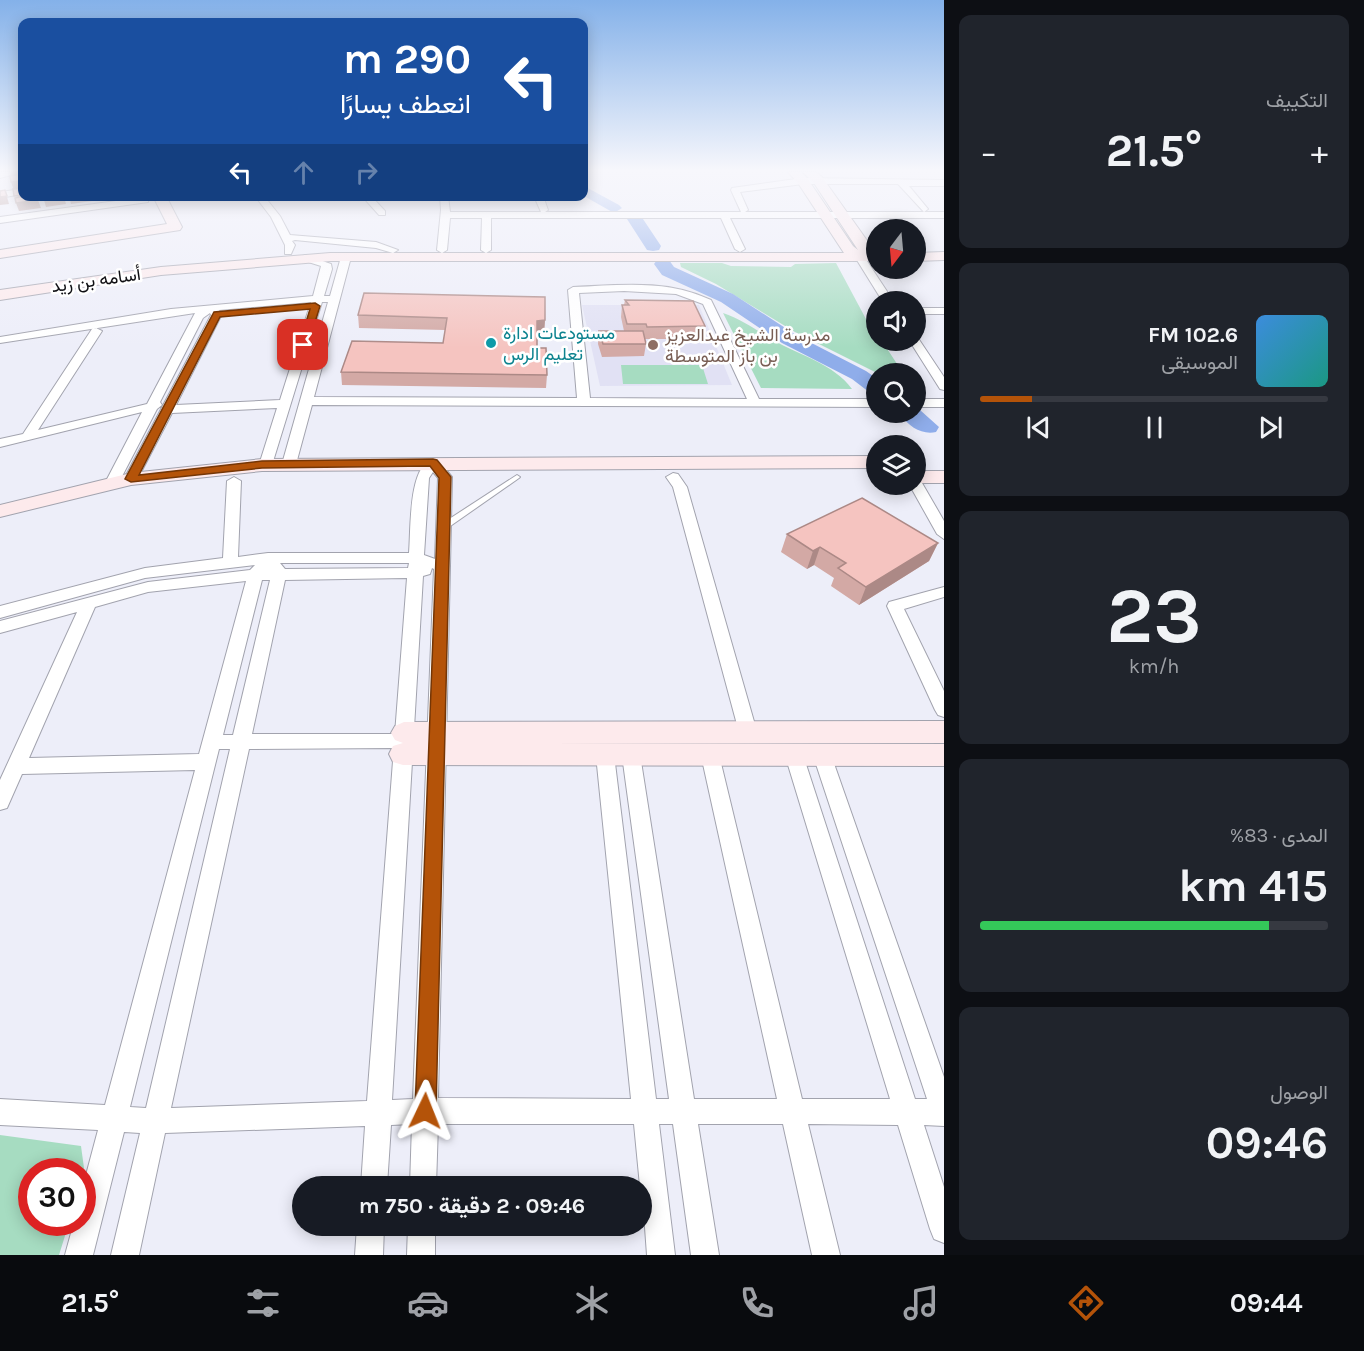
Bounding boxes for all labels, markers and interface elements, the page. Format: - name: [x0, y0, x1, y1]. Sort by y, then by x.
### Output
- text: 290 m: [343, 34, 471, 84]
- icon: left: [492, 42, 570, 120]
- text: انعطف يسارًا: [340, 88, 471, 120]
- text: التكييف: [1266, 89, 1328, 112]
- text: 21.5°: [1106, 125, 1202, 177]
- text: −: [980, 133, 997, 171]
- text: +: [1311, 133, 1328, 171]
- icon: left: [224, 156, 257, 189]
- icon: ahead: [287, 156, 320, 189]
- icon: right: [350, 156, 383, 189]
- north arrow: [866, 219, 926, 279]
- map controls: [866, 219, 926, 495]
- street label: أسامه بن زيد: [50, 263, 142, 297]
- button: sound: [866, 291, 926, 351]
- pin: [277, 319, 328, 370]
- place label: مستودعات ادارة تعليم الرس: [503, 322, 615, 366]
- text: 102.6 FM: [1148, 322, 1238, 348]
- place label: مدرسة الشيخ عبدالعزيز بن باز المتوسطة: [664, 324, 830, 367]
- icon: arrive: [286, 328, 319, 361]
- marker: مستودعات ادارة تعليم الرس: [484, 336, 498, 350]
- marker: مدرسة الشيخ عبدالعزيز بن باز المتوسطة: [646, 338, 660, 352]
- text: الموسيقى: [1161, 351, 1238, 374]
- button: search: [866, 363, 926, 423]
- icon: previous: [1022, 411, 1055, 444]
- icon: pause: [1138, 411, 1171, 444]
- icon: next: [1254, 411, 1287, 444]
- button: layers: [866, 435, 926, 495]
- text: 23: [1106, 570, 1202, 662]
- text: km/h: [1129, 655, 1179, 678]
- text: المدى · 83%: [1230, 824, 1328, 847]
- text: 415 km: [1178, 860, 1328, 912]
- position arrow: [393, 1079, 457, 1143]
- text: الوصول: [1270, 1081, 1328, 1104]
- text: 09:46: [1206, 1117, 1328, 1169]
- speed limit sign: 30: [18, 1158, 96, 1236]
- text: 09:46 · 2 دقيقة · 750 m: [359, 1193, 585, 1219]
- icon: filters: [242, 1282, 284, 1324]
- icon: car: [407, 1282, 449, 1324]
- icon: climate: [571, 1282, 613, 1324]
- icon: phone: [736, 1282, 778, 1324]
- icon: music: [900, 1282, 942, 1324]
- icon: directions: [1065, 1282, 1107, 1324]
- text: 21.5°: [61, 1287, 119, 1319]
- text: 09:44: [1230, 1287, 1303, 1319]

